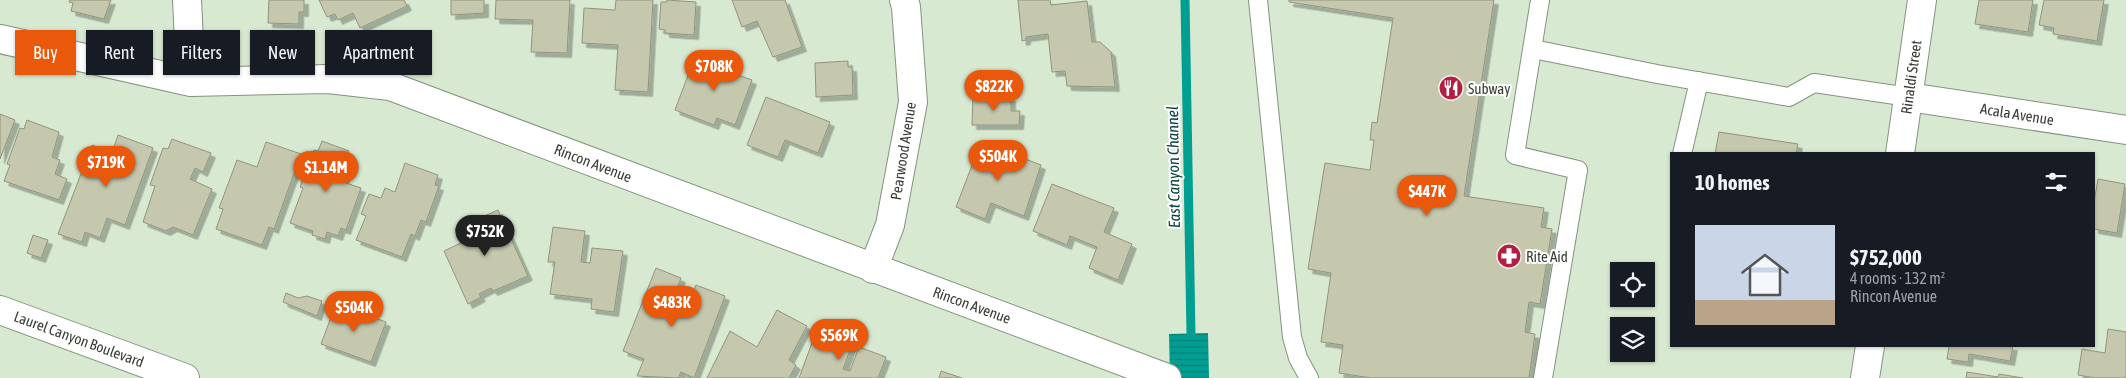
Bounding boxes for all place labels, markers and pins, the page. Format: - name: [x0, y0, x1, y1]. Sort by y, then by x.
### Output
- pin: $708K: [679, 49, 749, 92]
- pin: $822K: [959, 70, 1029, 112]
- restaurant icon: Subway: [1438, 75, 1464, 101]
- place label: Subway: [1468, 80, 1510, 97]
- pin: $504K: [963, 140, 1033, 182]
- pin: $719K: [71, 146, 141, 188]
- pin: $1.14M: [285, 150, 367, 193]
- pin: $447K: [1392, 174, 1462, 217]
- pin: $752K: [450, 214, 520, 257]
- pharmacy icon: Rite Aid: [1496, 243, 1522, 269]
- place label: Rite Aid: [1526, 248, 1568, 265]
- pin: $483K: [637, 286, 707, 328]
- pin: $504K: [319, 290, 389, 333]
- pin: $569K: [804, 318, 874, 361]

